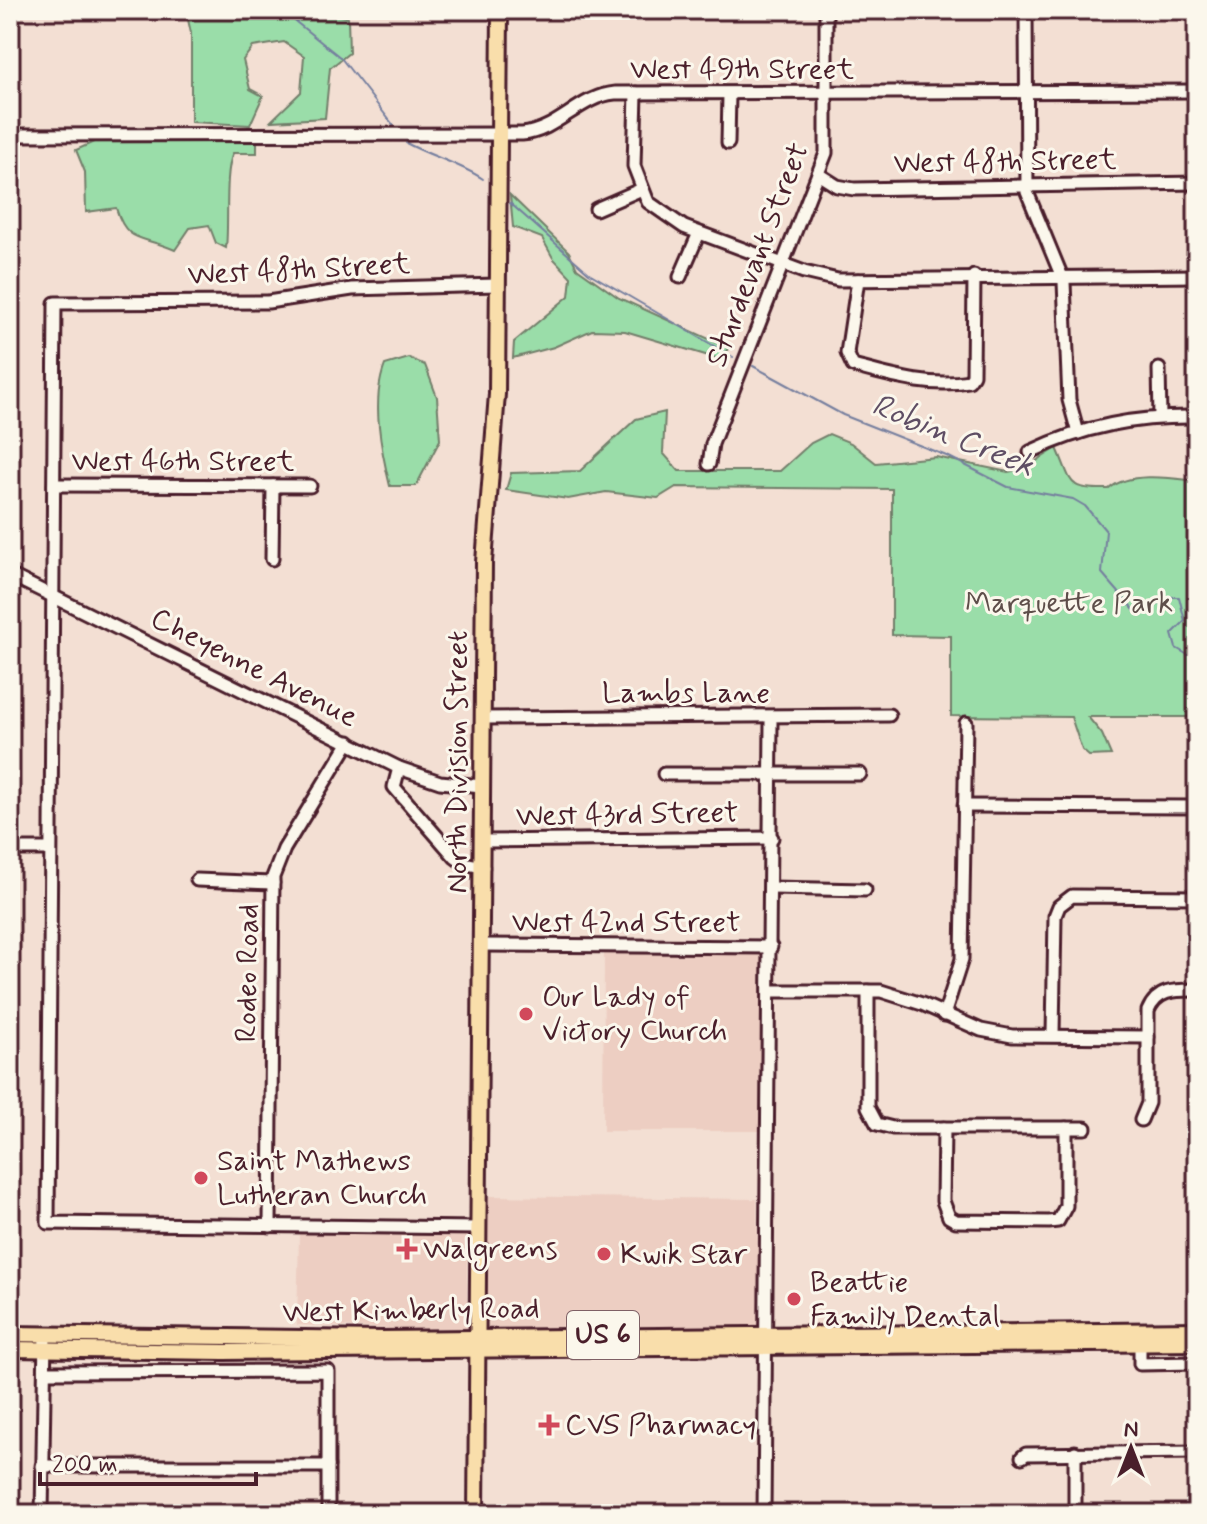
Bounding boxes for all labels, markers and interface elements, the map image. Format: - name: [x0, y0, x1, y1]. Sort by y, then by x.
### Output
- street label: West 49th Street: [630, 50, 854, 89]
- street label: Sturdevant Street: [697, 137, 819, 373]
- street label: West 48th Street: [893, 141, 1117, 183]
- street label: West 48th Street: [187, 245, 412, 295]
- water label: Robin Creek: [866, 384, 1041, 488]
- street label: West 46th Street: [72, 442, 295, 481]
- park label: Marquette Park: [965, 584, 1173, 623]
- street label: Cheyenne Avenue: [144, 599, 364, 737]
- street label: North Division Street: [438, 631, 477, 893]
- street label: Lambs Lane: [602, 674, 770, 713]
- street label: West 43rd Street: [515, 794, 739, 836]
- street label: Rodeo Road: [227, 903, 269, 1043]
- street label: West 42nd Street: [512, 903, 740, 942]
- place label: Our Lady of Victory Church: [542, 978, 727, 1051]
- marker: Our Lady of Victory Church: [517, 1005, 535, 1023]
- place label: Saint Mathews Lutheran Church: [217, 1142, 427, 1215]
- marker: Saint Mathews Lutheran Church: [192, 1169, 210, 1187]
- place label: Walgreens: [423, 1230, 557, 1271]
- place label: Kwik Star: [620, 1235, 748, 1274]
- marker: Walgreens: [398, 1240, 416, 1258]
- marker: Kwik Star: [595, 1245, 613, 1263]
- place label: Beattie Family Dental: [810, 1263, 1000, 1336]
- street label: West Kimberly Road: [282, 1289, 540, 1333]
- marker: Beattie Family Dental: [785, 1290, 803, 1308]
- road number: US 6: [567, 1311, 639, 1359]
- place label: CVS Pharmacy: [565, 1406, 756, 1445]
- north arrow: [1091, 1408, 1171, 1488]
- marker: CVS Pharmacy: [540, 1416, 558, 1434]
- text: N: [1124, 1416, 1138, 1444]
- scale bar: [40, 1436, 256, 1486]
- text: 200 m: [52, 1450, 118, 1481]

